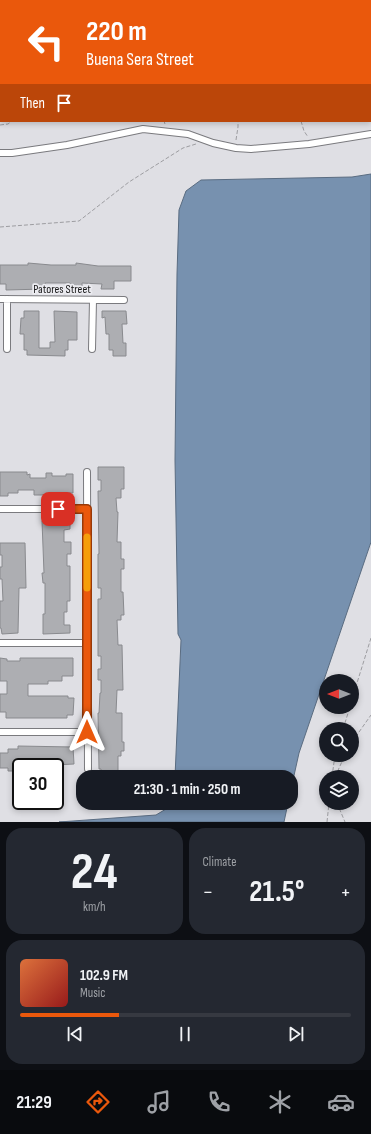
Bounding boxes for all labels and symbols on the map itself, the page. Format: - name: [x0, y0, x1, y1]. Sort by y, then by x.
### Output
- street label: Patores Street: [33, 282, 91, 297]
- pin: [41, 492, 75, 526]
- north arrow: [319, 674, 359, 714]
- position arrow: [66, 711, 108, 753]
- speed limit sign: 30: [12, 758, 64, 810]

